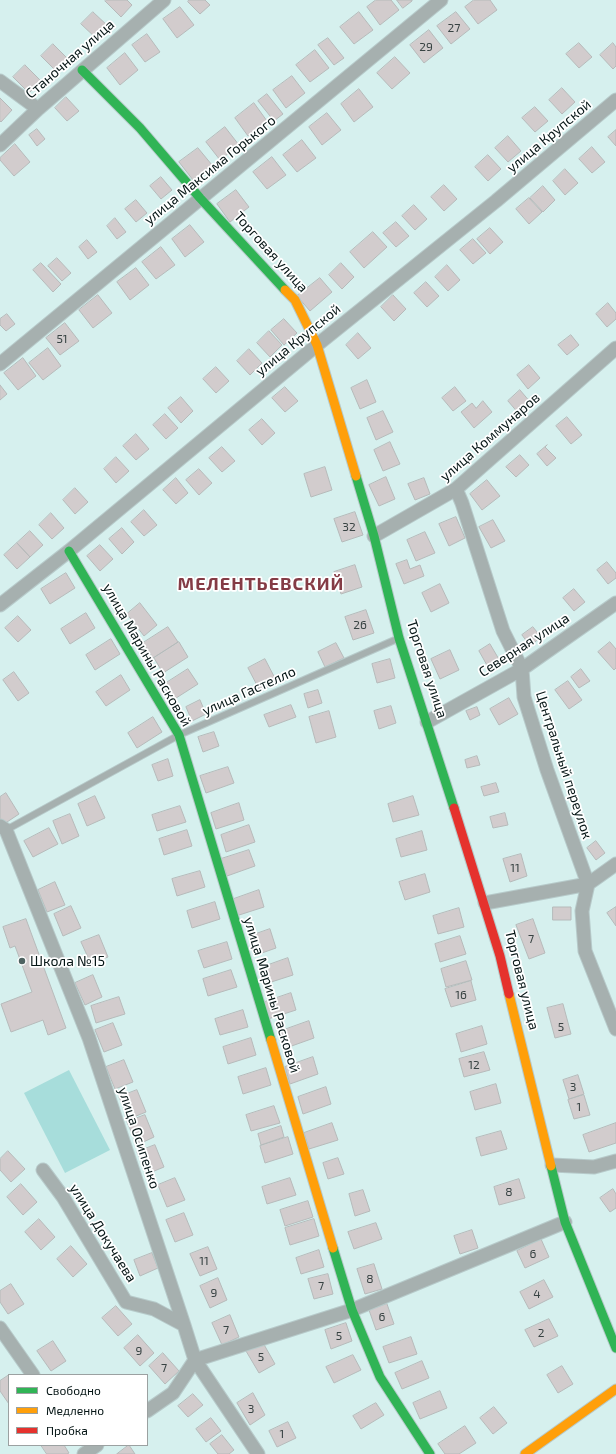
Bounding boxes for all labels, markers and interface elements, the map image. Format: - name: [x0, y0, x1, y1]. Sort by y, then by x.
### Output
- street label: Станочная улица: [22, 16, 118, 102]
- house number: 27: [448, 21, 460, 35]
- house number: 29: [419, 40, 433, 54]
- street label: улица Крупской: [503, 96, 595, 176]
- street label: улица Максима Горького: [141, 112, 279, 228]
- street label: Торговая улица: [231, 208, 311, 296]
- street label: улица Крупской: [252, 301, 344, 379]
- house number: 51: [56, 332, 68, 346]
- street label: улица Коммунаров: [437, 389, 543, 485]
- house number: 32: [342, 520, 356, 534]
- district label: МЕЛЕНТЬЕВСКИЙ: [178, 573, 344, 595]
- street label: улица Марины Расковой: [99, 581, 195, 729]
- street label: Северная улица: [476, 609, 572, 681]
- house number: 26: [353, 618, 367, 632]
- street label: Торговая улица: [403, 618, 451, 720]
- street label: улица Гастелло: [200, 663, 298, 719]
- street label: Центральный переулок: [532, 689, 596, 841]
- house number: 11: [510, 861, 520, 875]
- street label: улица Марины Расковой: [240, 915, 304, 1075]
- street label: Торговая улица: [501, 928, 543, 1032]
- house number: 7: [528, 932, 534, 946]
- place label: Школа №15: [30, 953, 105, 969]
- marker: Школа №15: [17, 956, 27, 966]
- house number: 16: [455, 988, 467, 1002]
- house number: 5: [558, 1020, 564, 1034]
- house number: 12: [468, 1058, 480, 1072]
- house number: 3: [570, 1080, 576, 1094]
- street label: улица Осипенко: [115, 1085, 163, 1191]
- house number: 1: [577, 1100, 581, 1114]
- street label: улица Докучаева: [66, 1181, 140, 1285]
- house number: 8: [505, 1185, 513, 1199]
- house number: 6: [530, 1247, 536, 1261]
- house number: 11: [199, 1254, 209, 1268]
- house number: 8: [366, 1272, 374, 1286]
- house number: 7: [318, 1279, 324, 1293]
- house number: 9: [211, 1286, 217, 1300]
- house number: 4: [533, 1287, 541, 1301]
- house number: 6: [379, 1310, 385, 1324]
- house number: 7: [223, 1323, 229, 1337]
- house number: 2: [538, 1326, 544, 1340]
- house number: 5: [336, 1329, 342, 1343]
- house number: 9: [136, 1344, 142, 1358]
- house number: 5: [258, 1350, 264, 1364]
- house number: 7: [161, 1361, 167, 1375]
- legend: [8, 1374, 148, 1446]
- text: Свободно: [46, 1383, 101, 1397]
- house number: 3: [248, 1402, 254, 1416]
- text: Медленно: [46, 1403, 104, 1417]
- text: Пробка: [46, 1423, 88, 1437]
- house number: 1: [280, 1427, 284, 1441]

